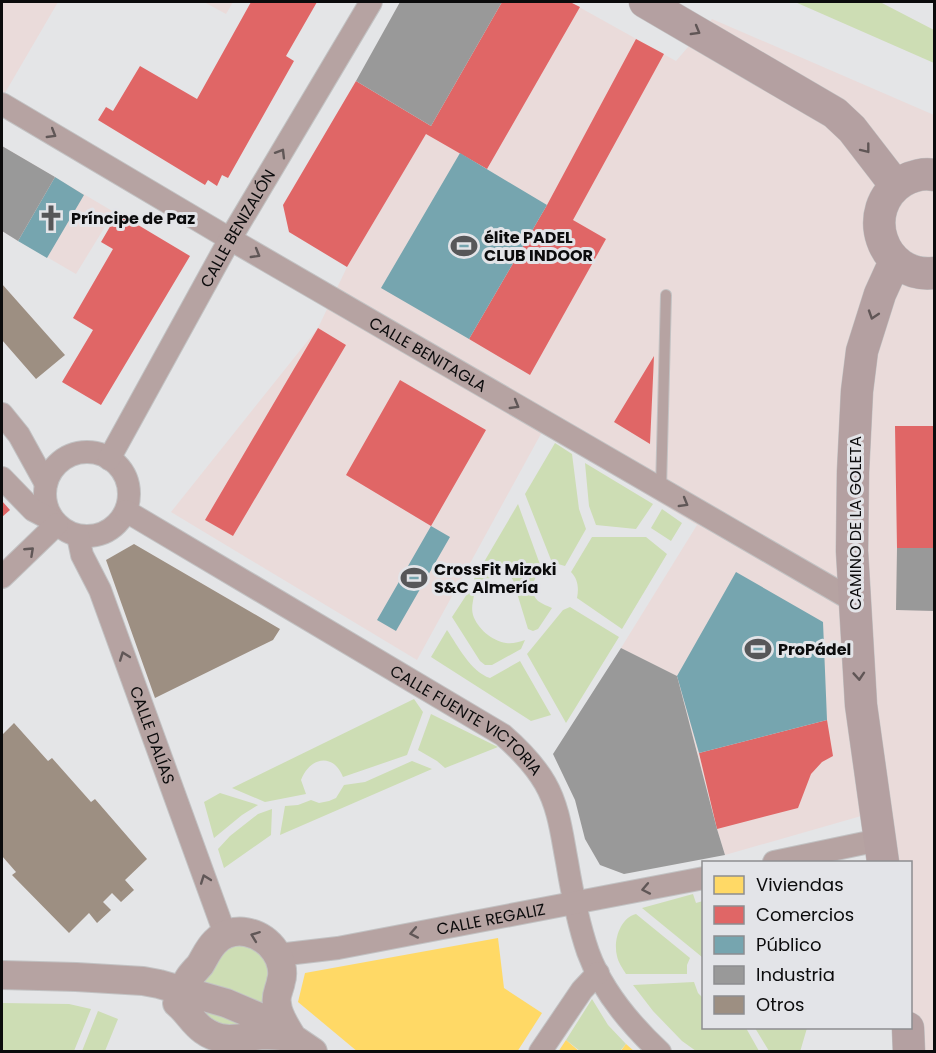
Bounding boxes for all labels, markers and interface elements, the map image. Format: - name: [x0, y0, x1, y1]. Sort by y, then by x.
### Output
- one-way arrow: [690, 24, 700, 35]
- one-way arrow: [46, 126, 56, 138]
- one-way arrow: [859, 142, 870, 153]
- one-way arrow: [274, 149, 285, 159]
- street label: CALLE BENIZALÓN: [194, 165, 280, 291]
- church icon: Príncipe de Paz: [36, 203, 66, 233]
- place label: Príncipe de Paz: [71, 207, 195, 230]
- place label: élite PADEL CLUB INDOOR: [484, 226, 593, 267]
- sports icon: élite PADEL CLUB INDOOR: [449, 231, 479, 261]
- one-way arrow: [250, 247, 260, 258]
- one-way arrow: [868, 309, 881, 320]
- street label: CALLE BENITAGLA: [365, 311, 491, 397]
- one-way arrow: [509, 398, 519, 409]
- street label: CAMINO DE LA GOLETA: [844, 436, 867, 610]
- one-way arrow: [678, 495, 688, 507]
- one-way arrow: [23, 547, 33, 558]
- place label: CrossFit Mizoki S&C Almería: [434, 558, 557, 599]
- sports icon: CrossFit Mizoki S&C Almería: [399, 563, 429, 593]
- sports icon: ProPádel: [743, 634, 773, 664]
- place label: ProPádel: [778, 638, 851, 661]
- one-way arrow: [119, 651, 132, 662]
- street label: CALLE FUENTE VICTORIA: [386, 659, 548, 780]
- one-way arrow: [853, 671, 866, 680]
- street label: CALLE DALÍAS: [124, 683, 181, 787]
- legend: [702, 861, 912, 1029]
- text: Viviendas: [756, 872, 844, 897]
- one-way arrow: [200, 874, 212, 885]
- one-way arrow: [641, 882, 651, 895]
- street label: CALLE REGALIZ: [435, 897, 547, 940]
- text: Comercios: [756, 902, 854, 927]
- one-way arrow: [409, 927, 418, 939]
- one-way arrow: [250, 931, 261, 943]
- text: Público: [756, 932, 821, 957]
- text: Industria: [756, 962, 835, 987]
- text: Otros: [756, 992, 804, 1017]

